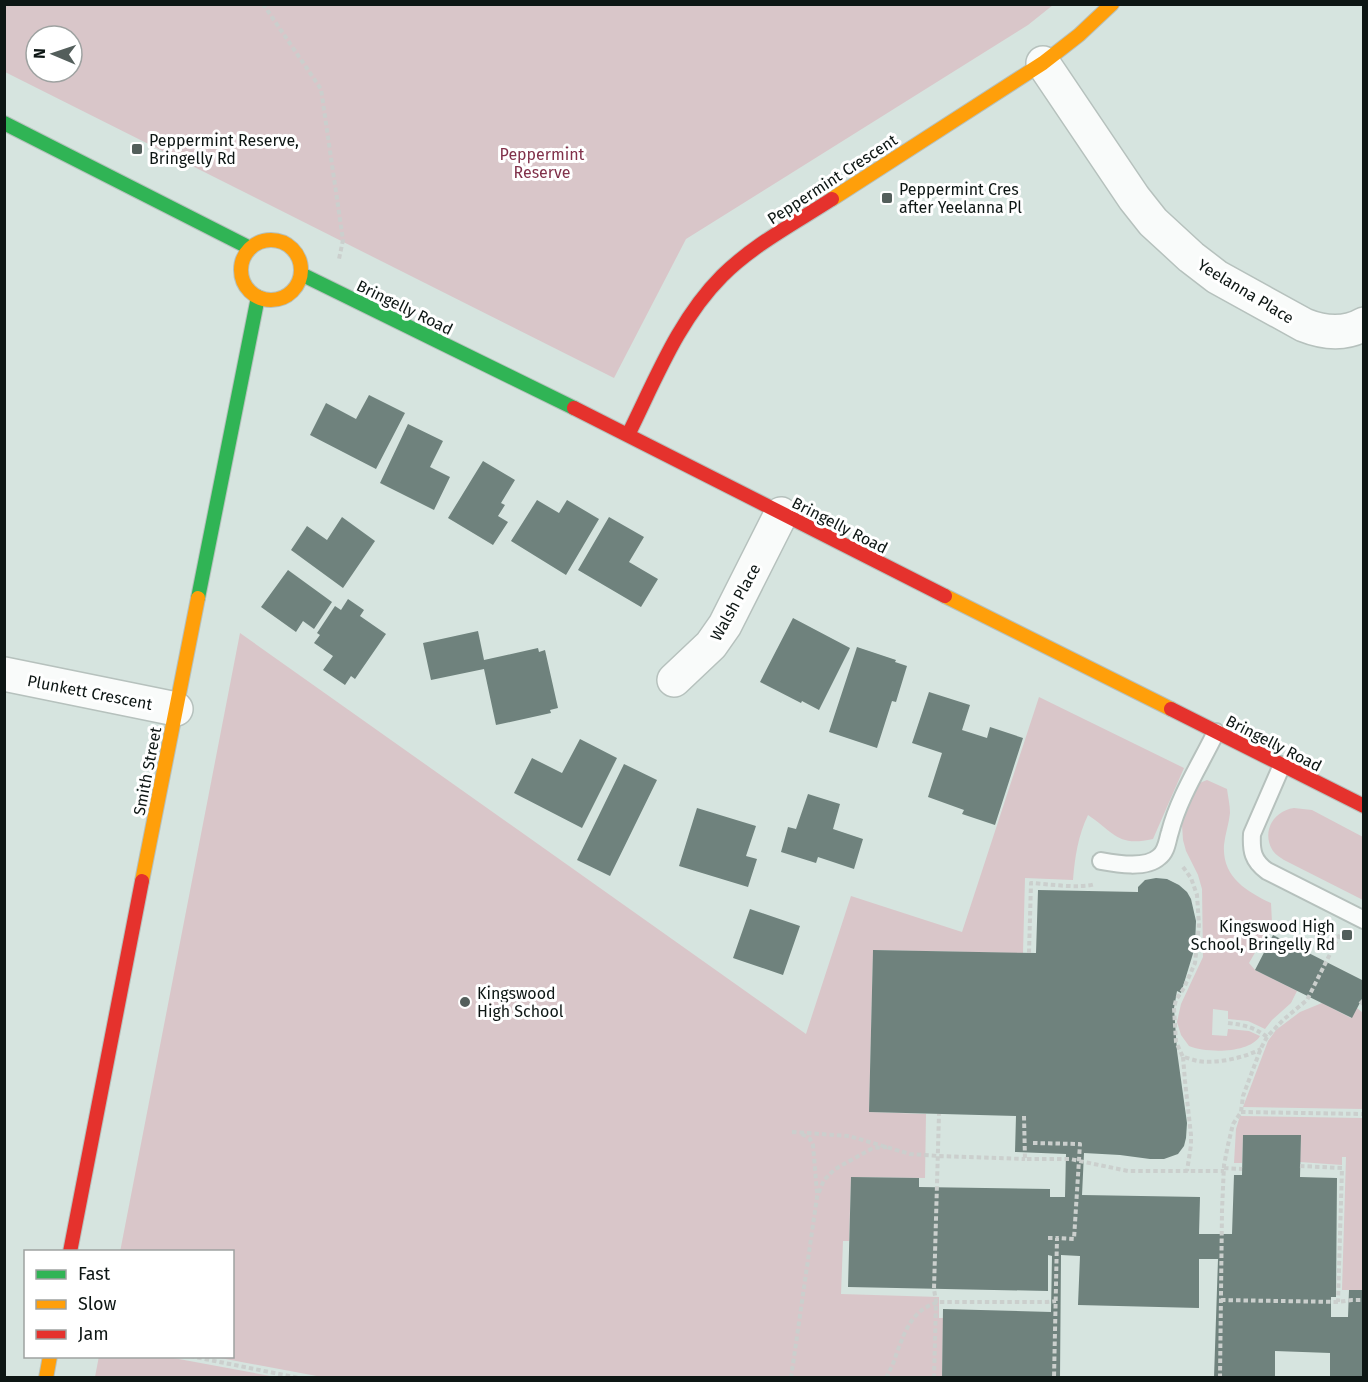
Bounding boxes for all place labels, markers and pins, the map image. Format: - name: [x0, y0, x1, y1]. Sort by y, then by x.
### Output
- place label: Peppermint Reserve, Bringelly Rd: [149, 131, 299, 168]
- marker: Peppermint Reserve, Bringelly Rd: [130, 142, 144, 156]
- place label: Peppermint Cres after Yeelanna Pl: [899, 180, 1022, 217]
- marker: Peppermint Cres after Yeelanna Pl: [880, 191, 894, 205]
- place label: Kingswood High School, Bringelly Rd: [1191, 917, 1335, 954]
- marker: Kingswood High School, Bringelly Rd: [1340, 928, 1354, 942]
- place label: Kingswood High School: [477, 984, 564, 1021]
- marker: Kingswood High School: [458, 995, 472, 1009]

